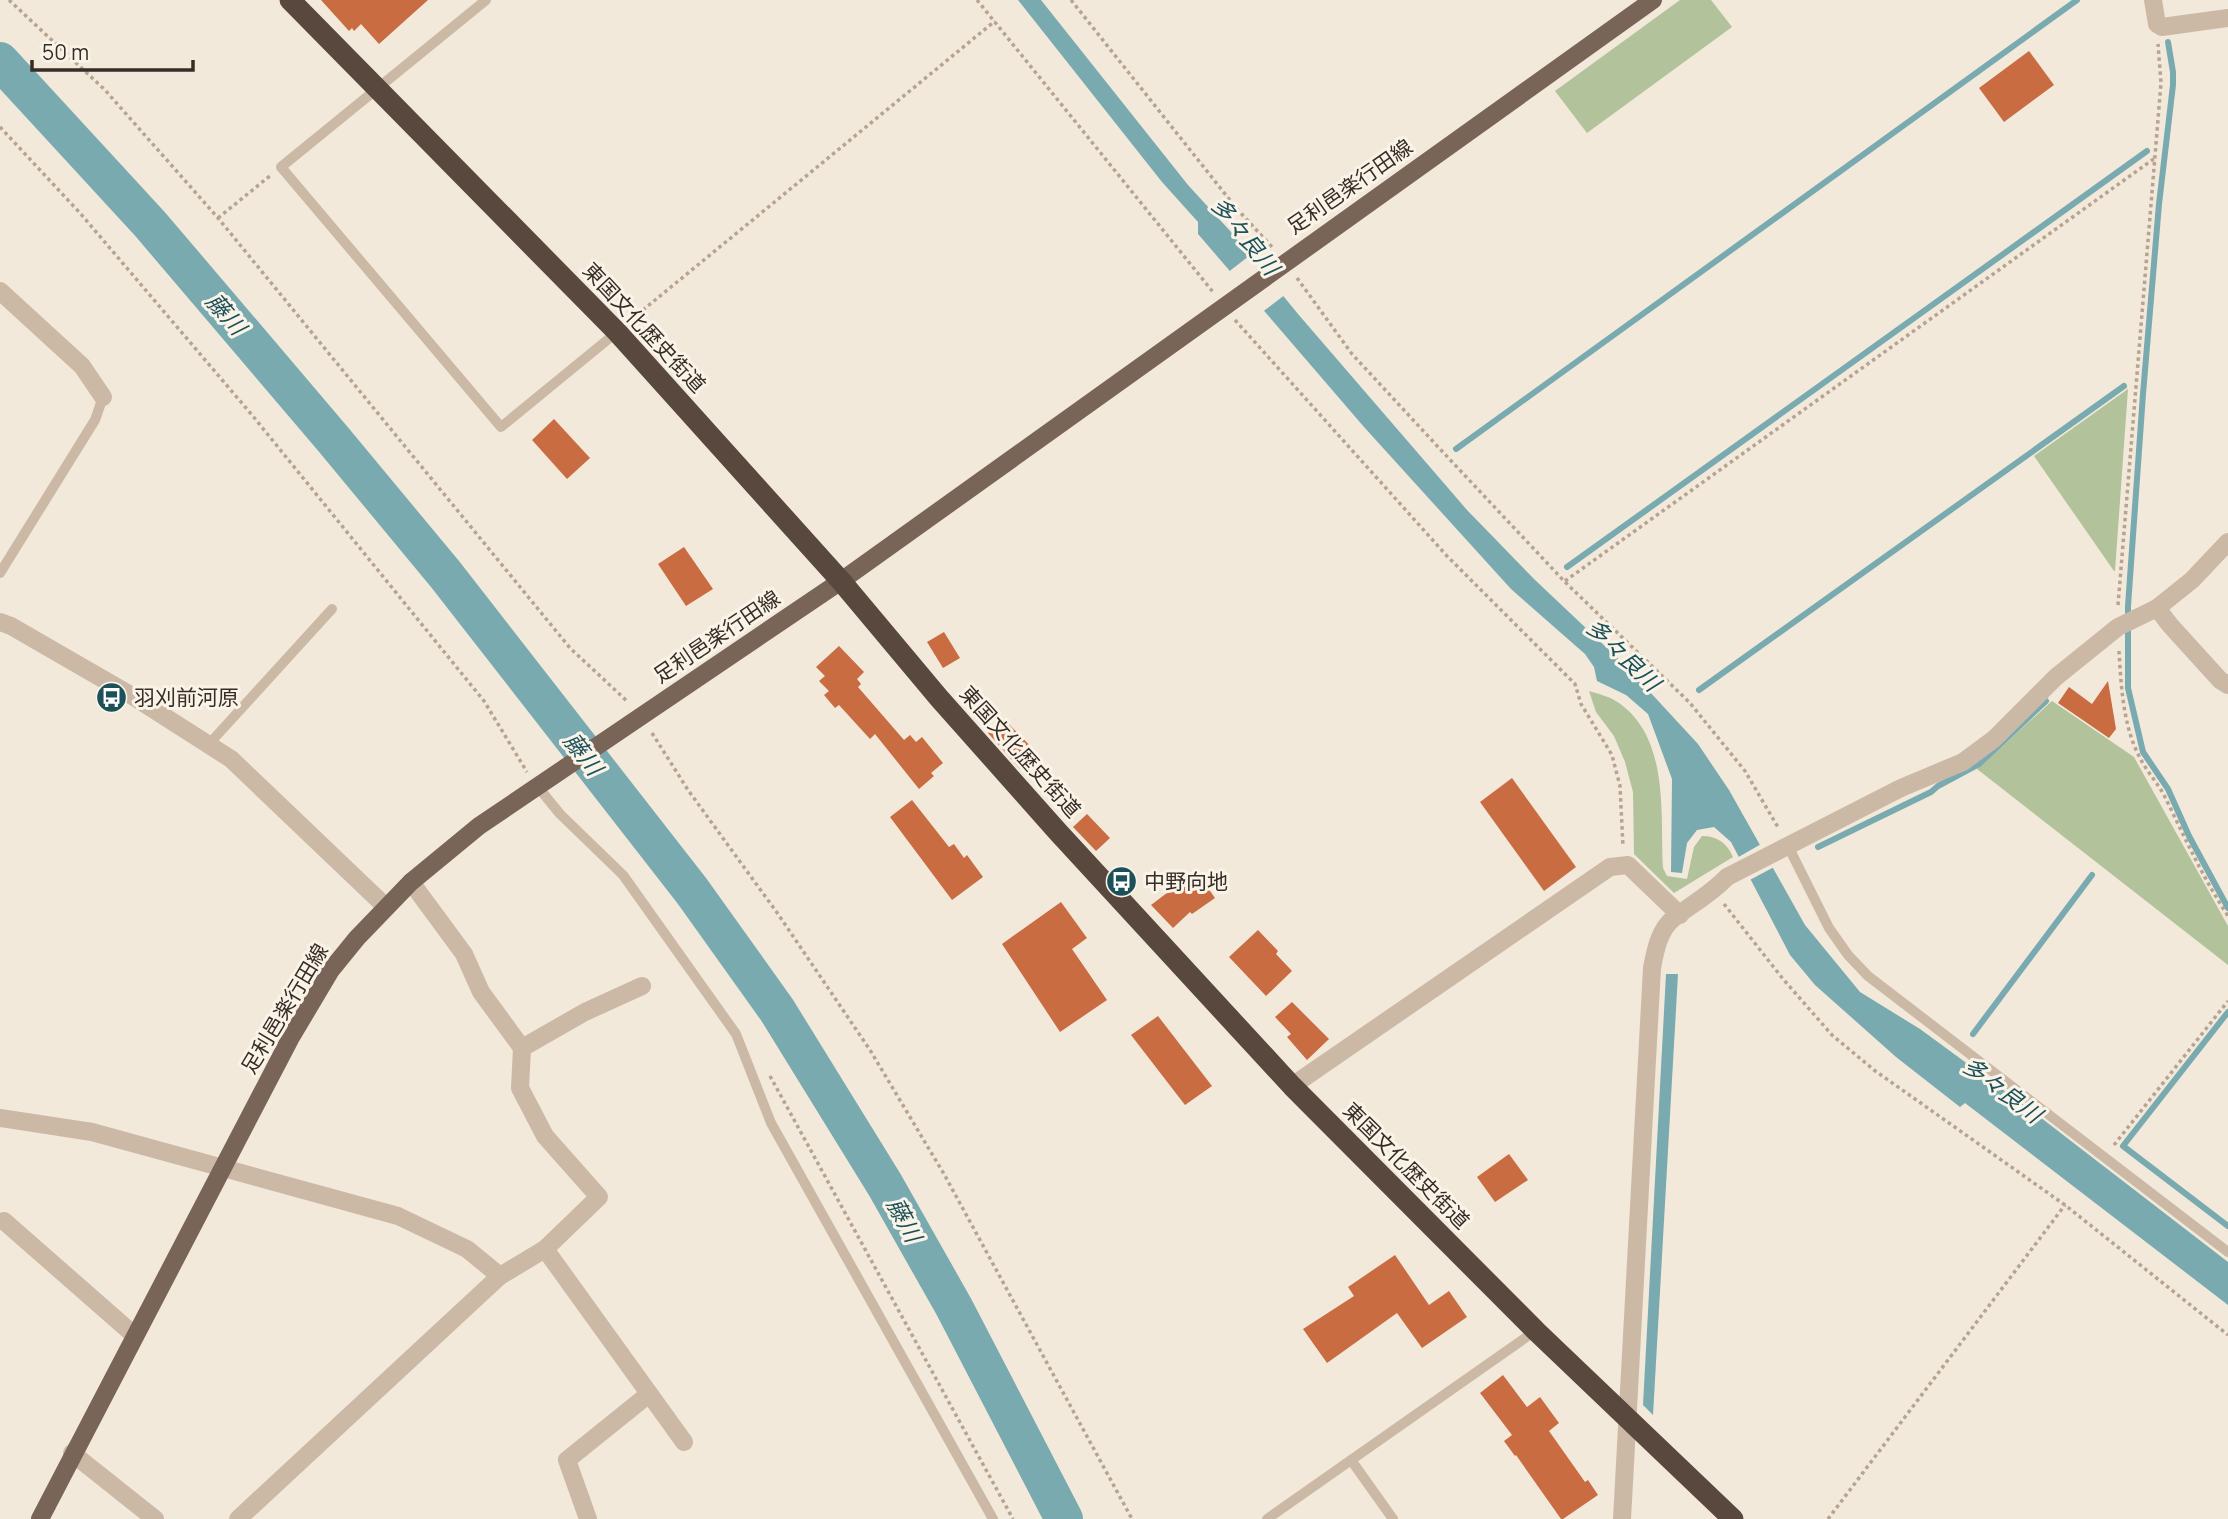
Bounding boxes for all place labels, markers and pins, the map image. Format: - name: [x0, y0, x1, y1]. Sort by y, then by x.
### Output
- bus stop icon: 羽刈前河原: [94, 681, 128, 715]
- place label: 羽刈前河原: [134, 683, 239, 711]
- bus stop icon: 中野向地: [1104, 865, 1138, 899]
- place label: 中野向地: [1144, 867, 1228, 895]

